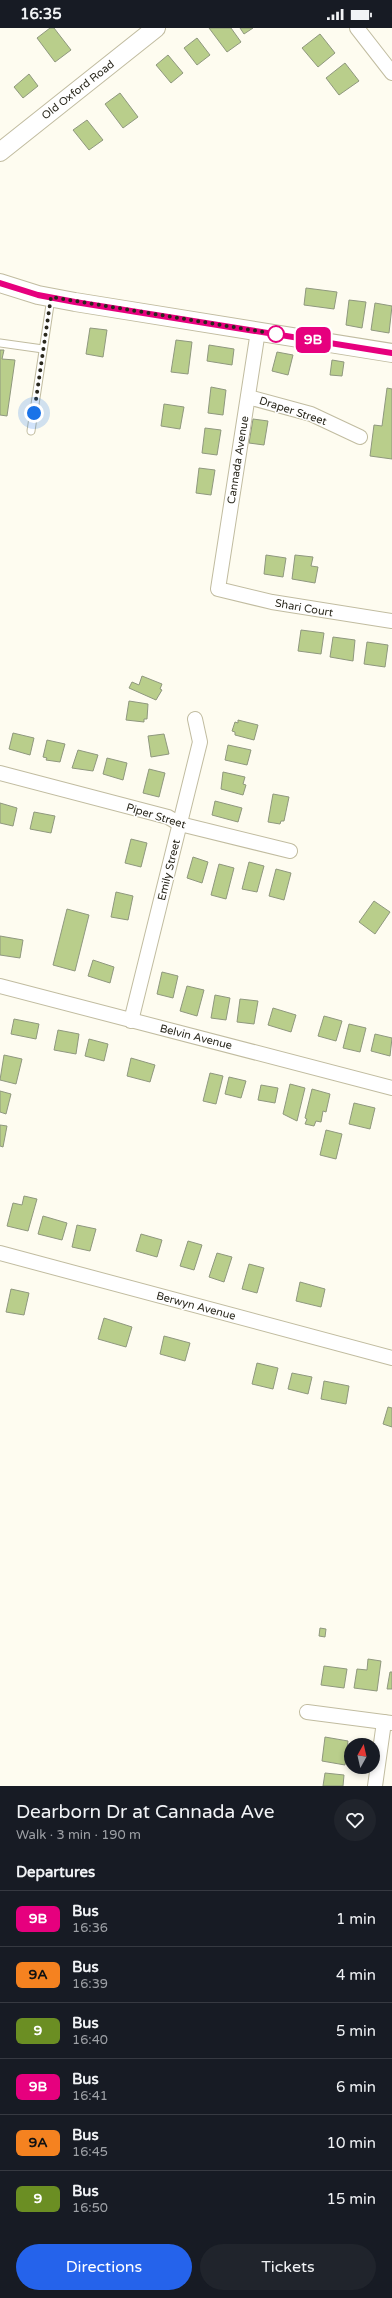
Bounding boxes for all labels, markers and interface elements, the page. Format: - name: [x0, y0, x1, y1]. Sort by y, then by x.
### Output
- text: 16:35: [20, 5, 62, 23]
- street label: Old Oxford Road: [39, 58, 117, 122]
- unlabelled marker: [267, 325, 285, 343]
- line badge: 9B: [295, 327, 331, 353]
- text: 9B: [304, 331, 322, 348]
- street label: Draper Street: [258, 394, 328, 428]
- your location: [24, 403, 44, 423]
- street label: Cannada Avenue: [225, 415, 251, 505]
- street label: Shari Court: [274, 597, 334, 619]
- street label: Piper Street: [125, 801, 187, 831]
- street label: Emily Street: [155, 838, 183, 902]
- street label: Belvin Avenue: [159, 1022, 233, 1052]
- street label: Berwyn Avenue: [155, 1289, 237, 1323]
- north arrow: [344, 1738, 380, 1774]
- map controls: [344, 1738, 380, 1774]
- button: heart: [334, 1799, 376, 1841]
- text: Dearborn Dr at Cannada Ave: [16, 1801, 274, 1823]
- text: Walk · 3 min · 190 m: [16, 1827, 141, 1843]
- text: Departures: [16, 1863, 95, 1881]
- text: Bus: [72, 1902, 99, 1920]
- text: 9B: [29, 1910, 47, 1927]
- text: 1 min: [336, 1910, 376, 1928]
- text: 16:36: [72, 1920, 108, 1936]
- text: Bus: [72, 1958, 99, 1976]
- text: 9A: [28, 1966, 48, 1983]
- text: 4 min: [336, 1966, 376, 1984]
- text: 16:39: [72, 1976, 108, 1992]
- text: Bus: [72, 2014, 99, 2032]
- text: 9: [34, 2022, 42, 2039]
- text: 5 min: [336, 2022, 376, 2040]
- text: 16:40: [72, 2032, 108, 2048]
- text: Bus: [72, 2070, 99, 2088]
- text: 9B: [29, 2078, 47, 2095]
- text: 6 min: [336, 2078, 376, 2096]
- text: 16:41: [72, 2088, 108, 2104]
- text: Bus: [72, 2126, 99, 2144]
- text: 9A: [28, 2134, 48, 2151]
- text: 10 min: [327, 2134, 376, 2152]
- text: 16:45: [72, 2144, 108, 2160]
- text: Bus: [72, 2182, 99, 2200]
- text: 9: [34, 2190, 42, 2207]
- text: 15 min: [327, 2190, 376, 2208]
- text: 16:50: [72, 2200, 108, 2216]
- button: Directions: [16, 2244, 192, 2290]
- button: Tickets: [200, 2244, 376, 2290]

